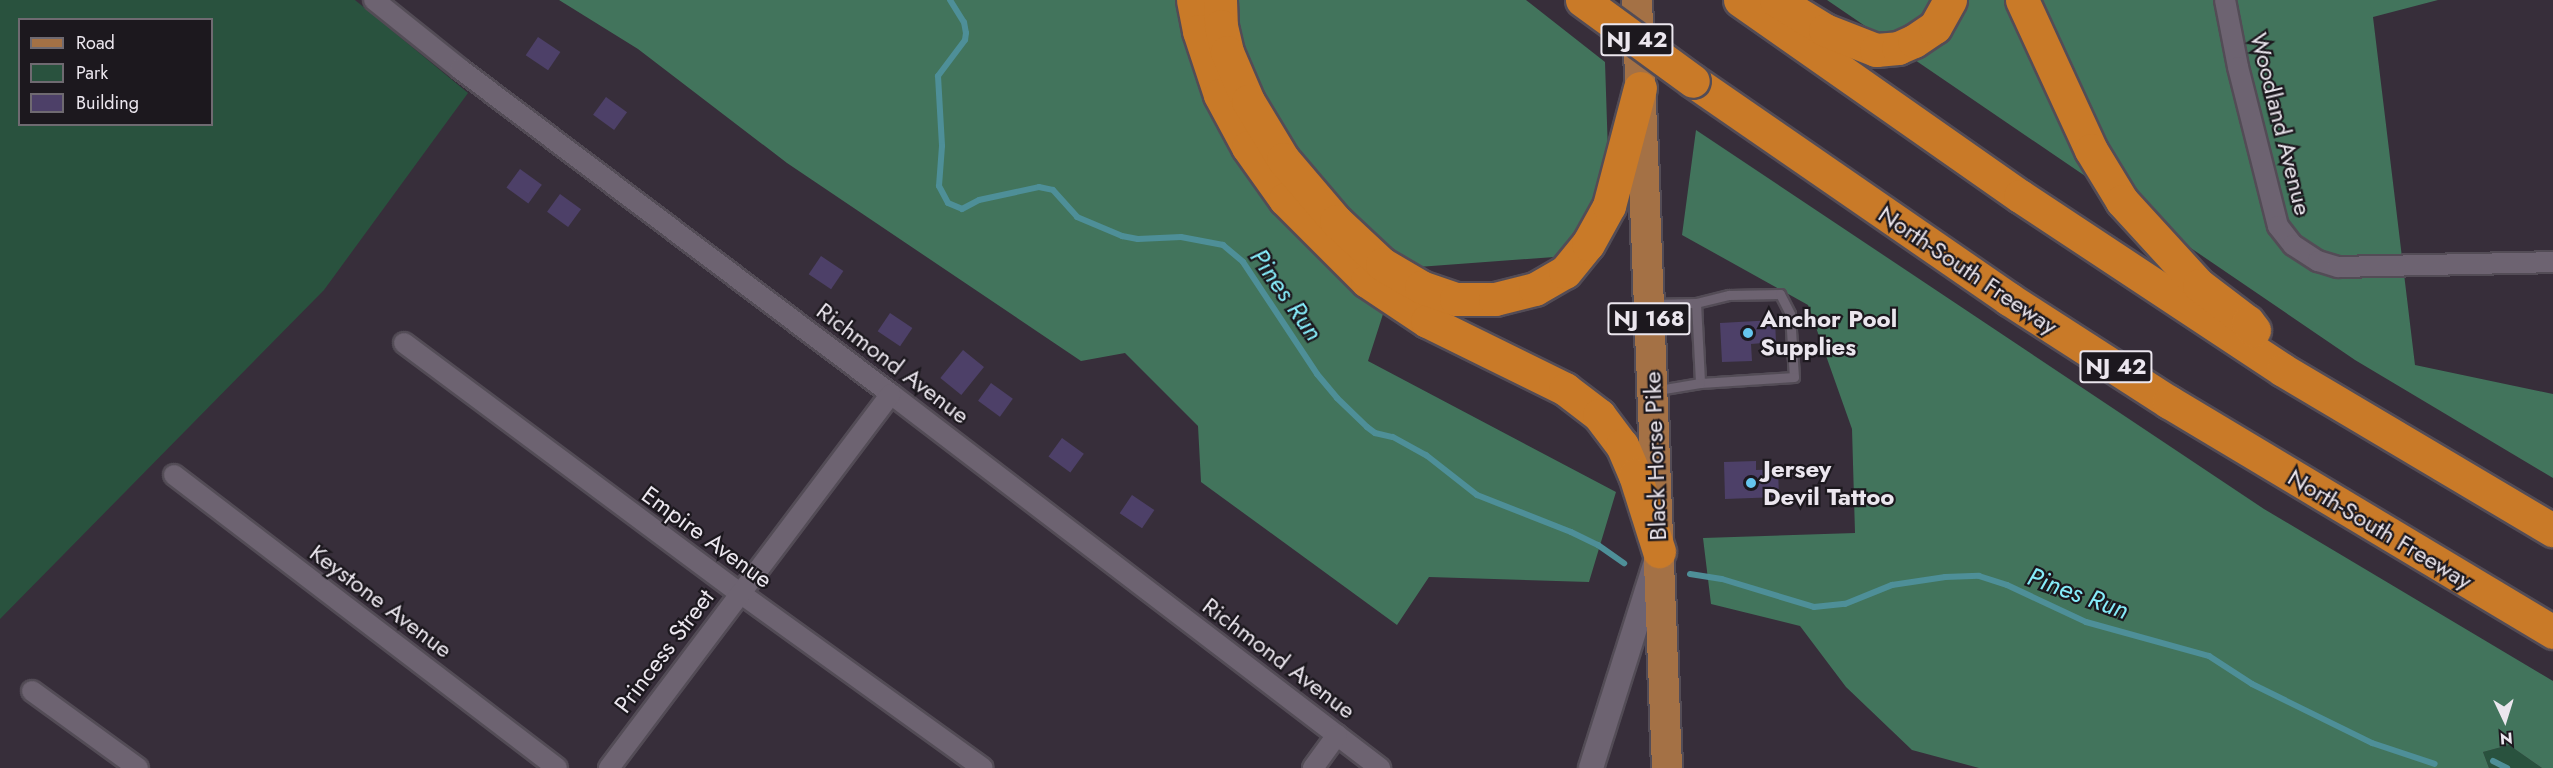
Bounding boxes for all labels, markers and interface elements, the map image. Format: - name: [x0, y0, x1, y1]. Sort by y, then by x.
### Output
- legend: [18, 18, 213, 126]
- road number: NJ 42: [1600, 21, 1674, 59]
- text: Road: [76, 30, 115, 56]
- street label: Woodland Avenue: [2244, 30, 2318, 218]
- text: Park: [76, 60, 108, 86]
- text: Building: [76, 90, 139, 116]
- street label: North-South Freeway: [1873, 199, 2063, 341]
- water label: Pines Run: [1243, 243, 1329, 347]
- street label: Richmond Avenue: [811, 296, 975, 430]
- road number: NJ 168: [1607, 300, 1691, 338]
- place label: Anchor Pool Supplies: [1760, 305, 1897, 361]
- marker: Anchor Pool Supplies: [1741, 326, 1755, 340]
- road number: NJ 42: [2078, 348, 2154, 386]
- street label: Black Horse Pike: [1638, 371, 1672, 541]
- place label: Jersey Devil Tattoo: [1763, 455, 1895, 511]
- street label: North-South Freeway: [2283, 463, 2477, 595]
- marker: Jersey Devil Tattoo: [1744, 476, 1758, 490]
- street label: Empire Avenue: [636, 480, 778, 594]
- street label: Keystone Avenue: [304, 538, 458, 664]
- water label: Pines Run: [2023, 561, 2133, 627]
- street label: Princess Street: [608, 583, 720, 719]
- street label: Richmond Avenue: [1197, 591, 1361, 725]
- north arrow: [2475, 690, 2535, 750]
- text: N: [2499, 727, 2513, 750]

